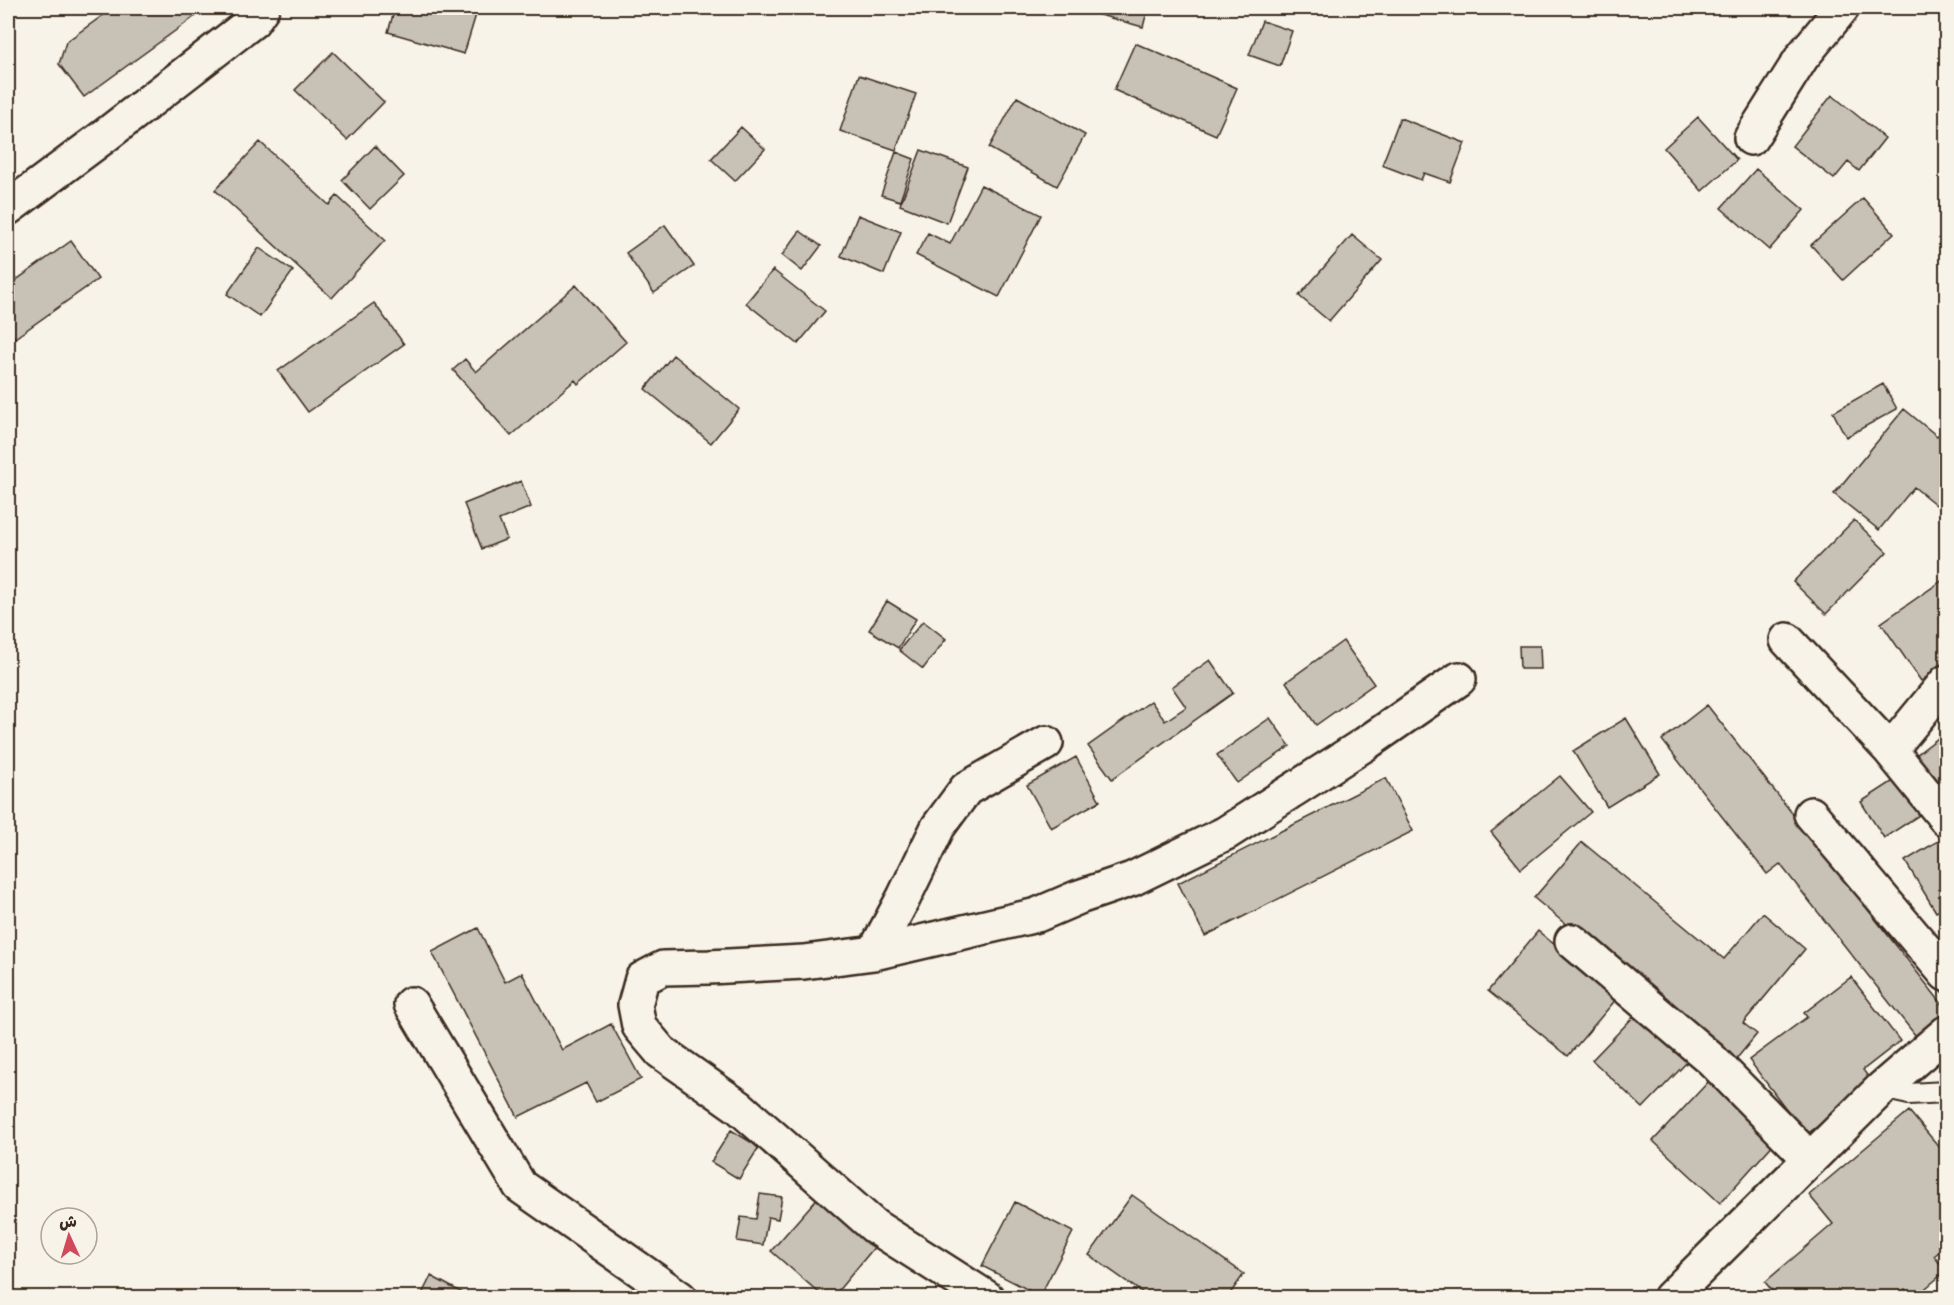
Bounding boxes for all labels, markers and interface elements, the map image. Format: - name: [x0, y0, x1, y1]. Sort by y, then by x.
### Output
- north arrow: [39, 1206, 99, 1266]
- text: ش: [59, 1211, 78, 1233]

